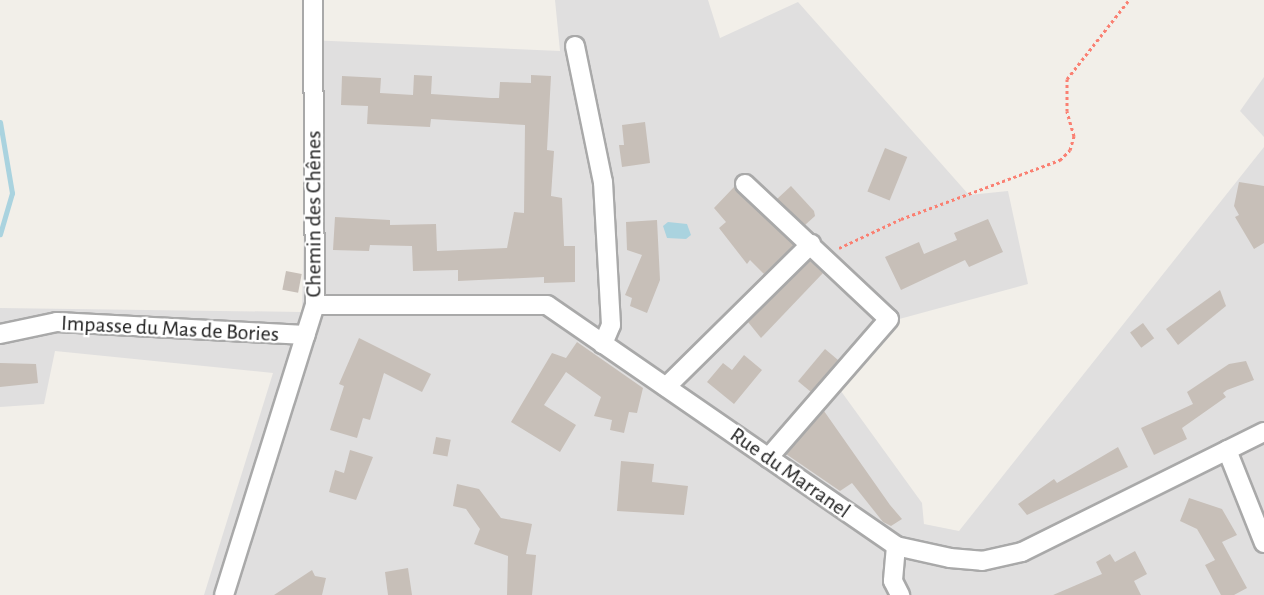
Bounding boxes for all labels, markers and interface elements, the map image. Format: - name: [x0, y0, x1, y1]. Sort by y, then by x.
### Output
- street label: Chemin des Chênes: [301, 131, 327, 297]
- street label: Impasse du Mas de Bories: [60, 310, 280, 348]
- street label: Rue du Marranel: [725, 422, 855, 524]

